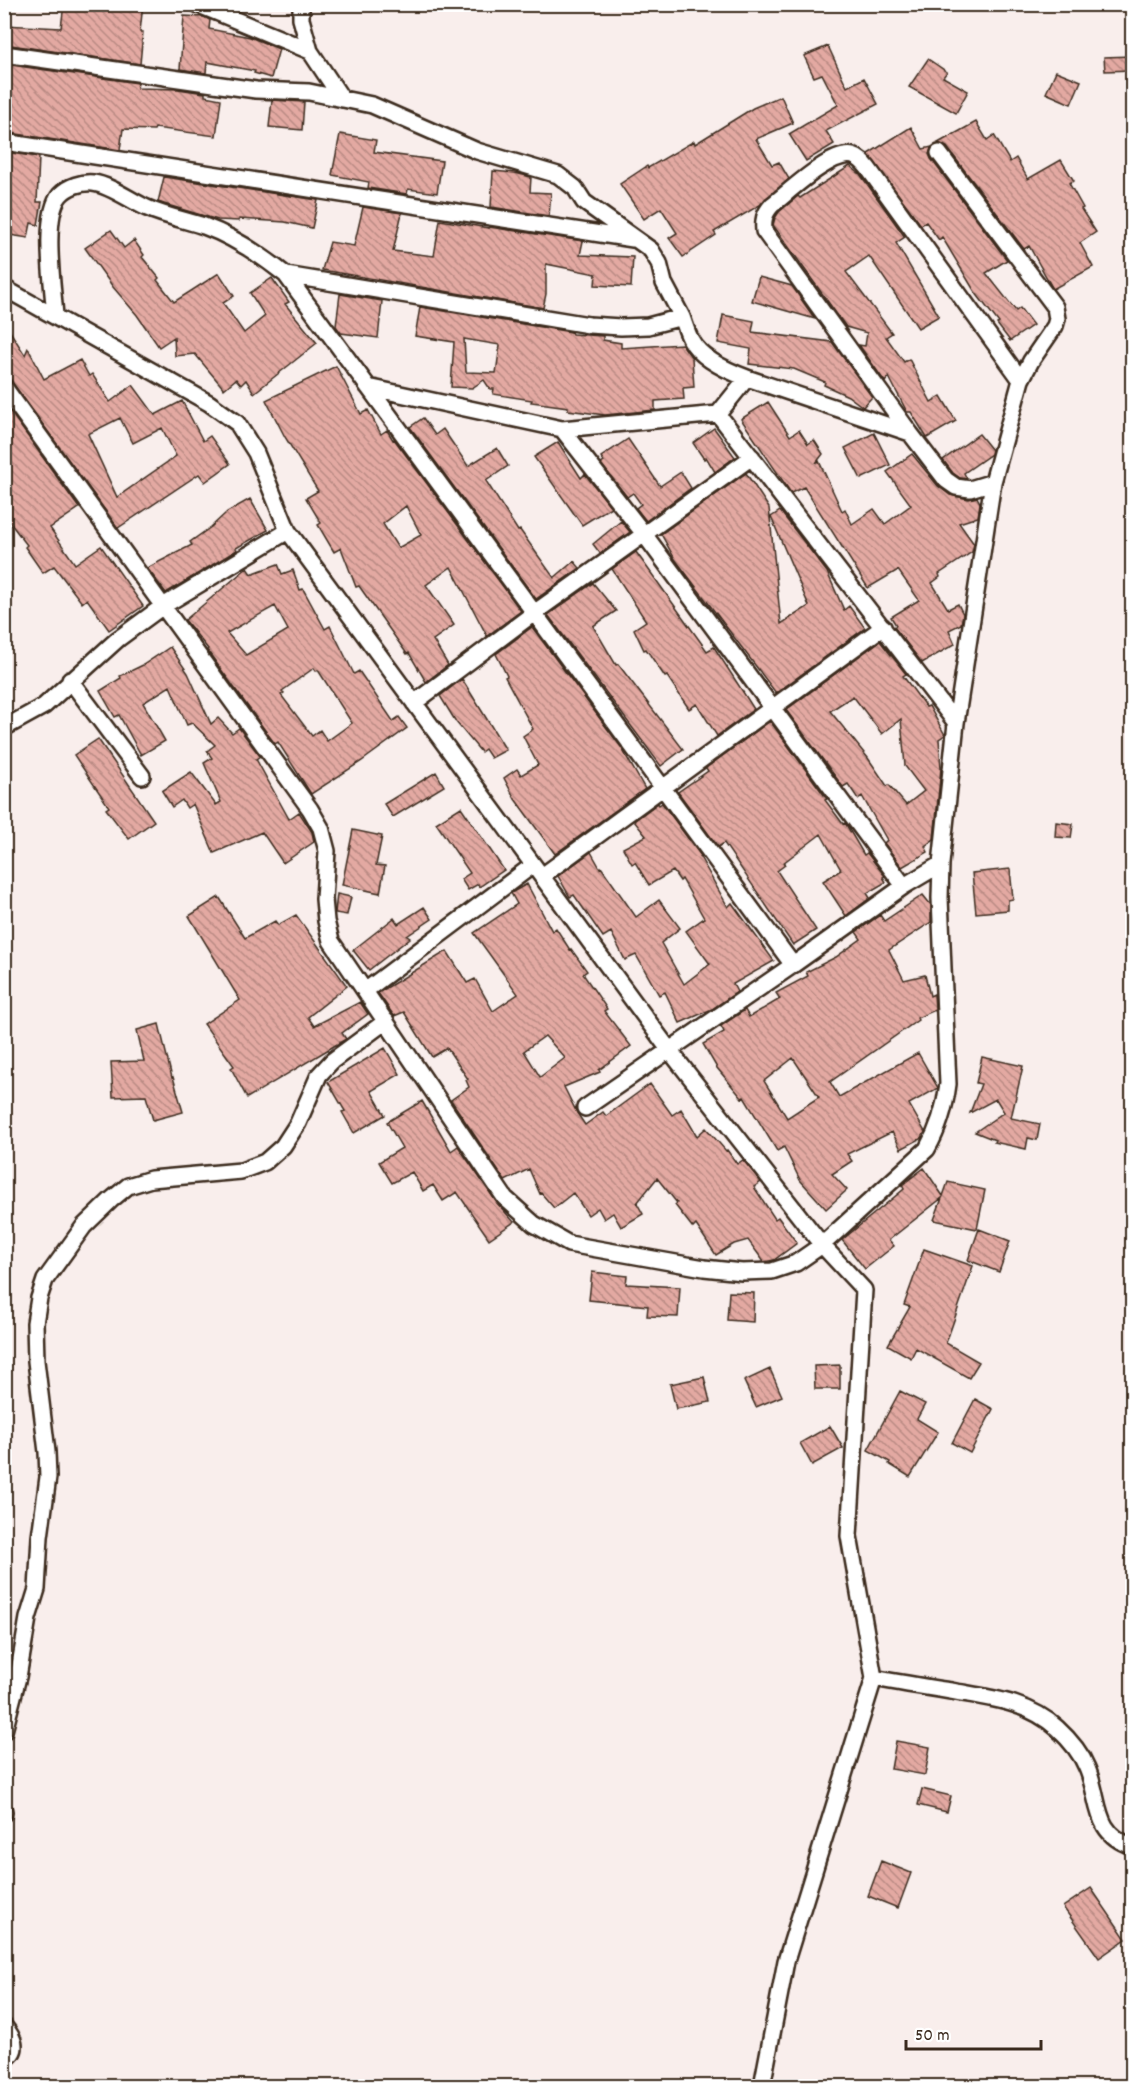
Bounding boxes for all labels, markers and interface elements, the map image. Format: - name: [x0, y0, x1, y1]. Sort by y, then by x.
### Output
- scale bar: [906, 2013, 1041, 2051]
- text: 50 m: [915, 2024, 950, 2049]

